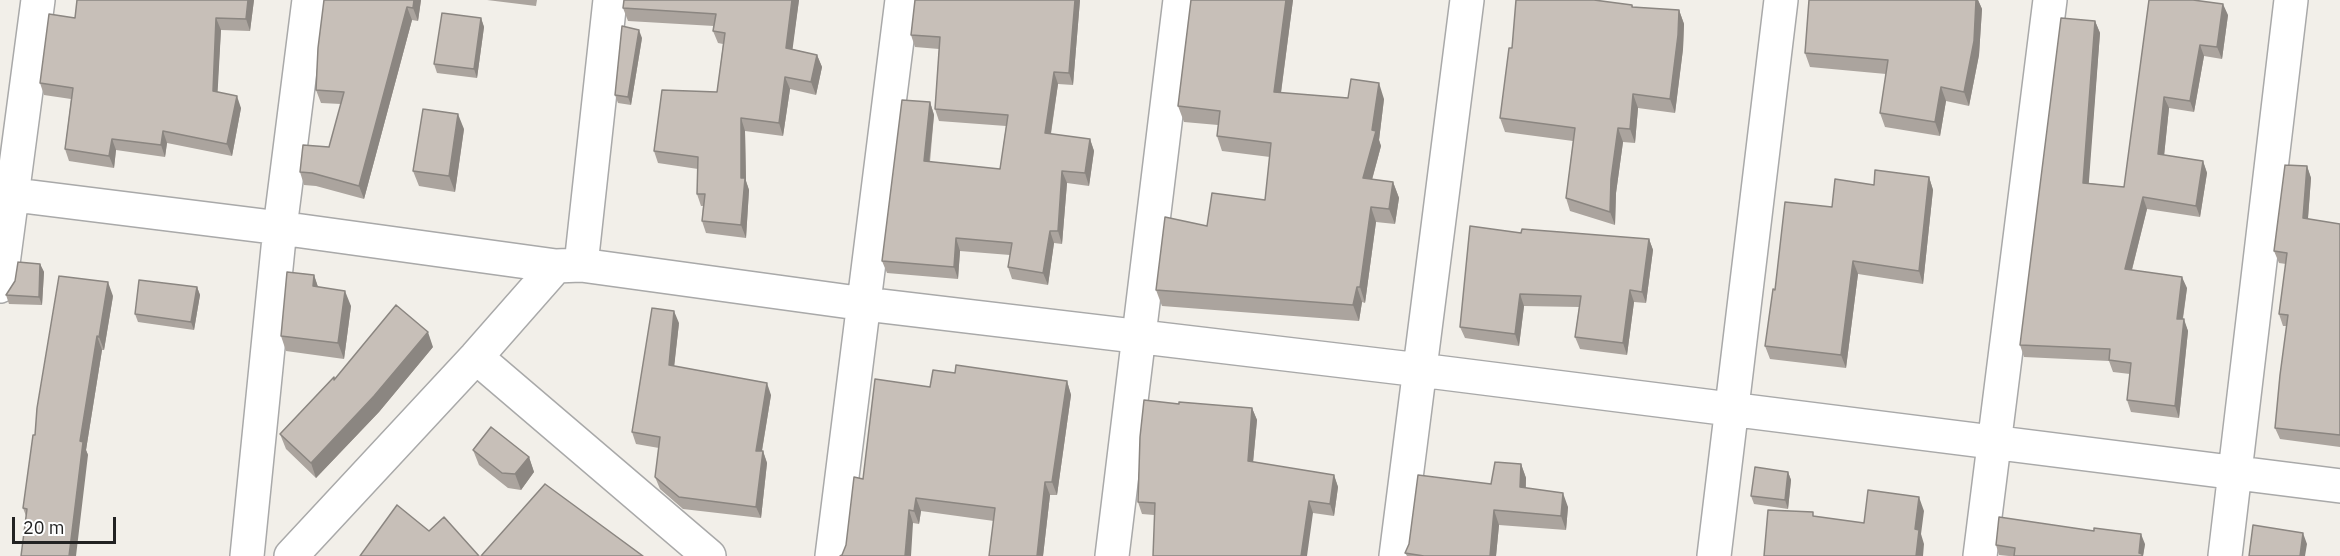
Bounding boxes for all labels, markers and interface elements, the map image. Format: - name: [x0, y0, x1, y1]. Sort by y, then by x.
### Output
- scale bar: [15, 505, 118, 543]
- text: 20 m: [23, 516, 65, 539]

